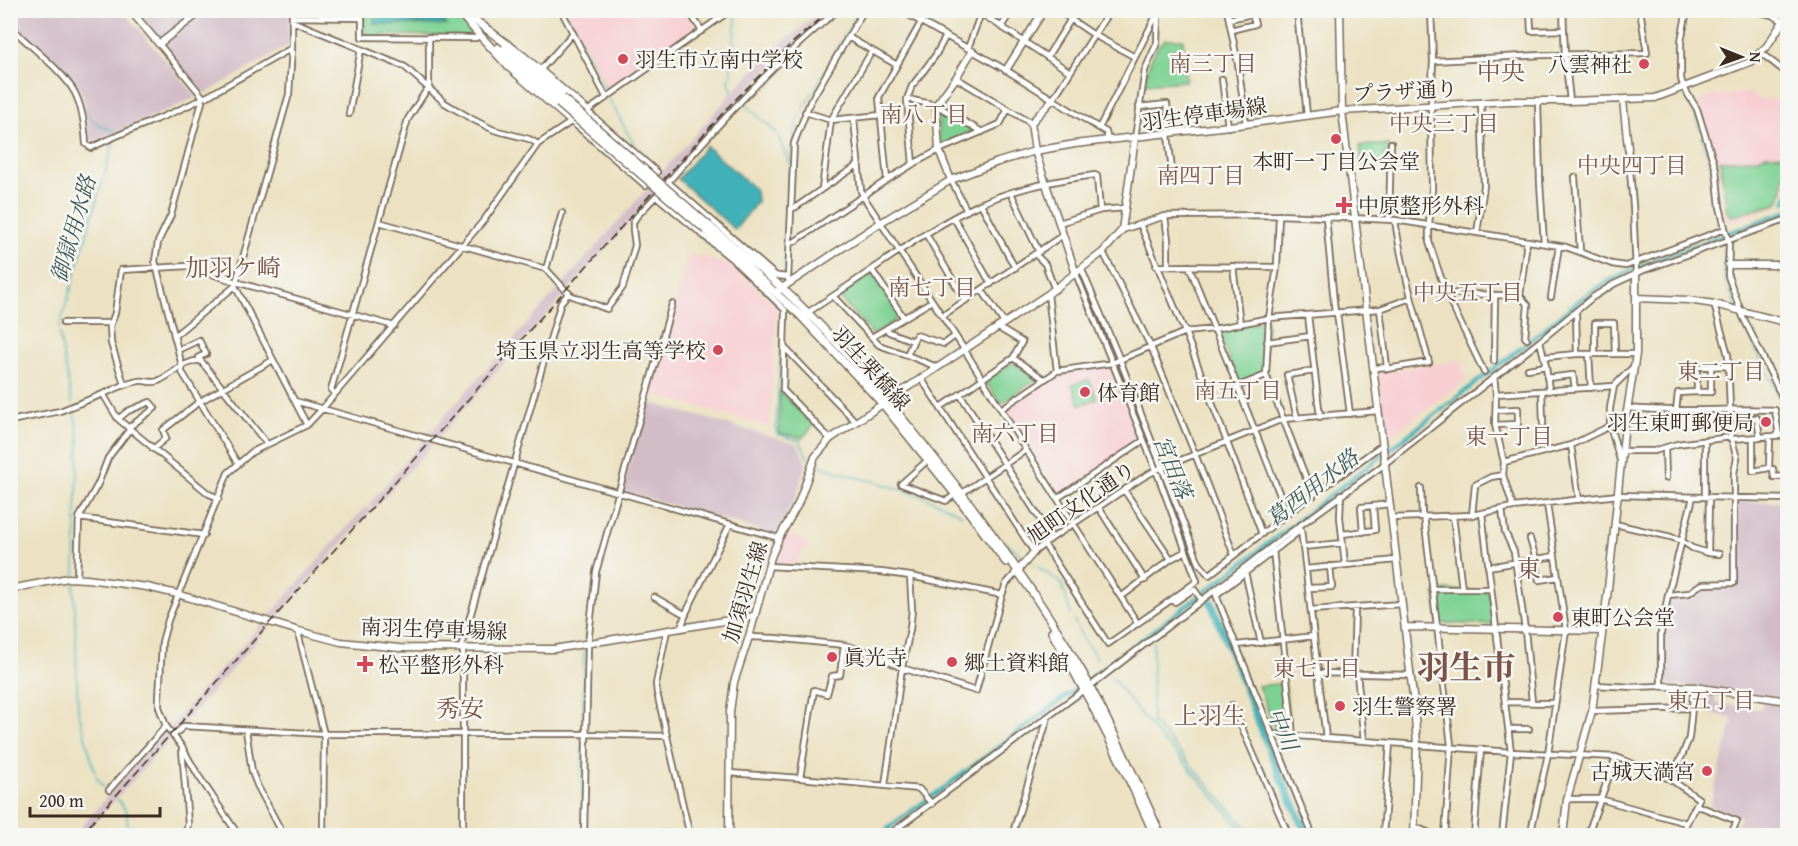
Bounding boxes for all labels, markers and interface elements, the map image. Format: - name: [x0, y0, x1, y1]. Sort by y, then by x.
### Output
- north arrow: [1711, 27, 1771, 87]
- place label: 羽生市立南中学校: [635, 44, 803, 75]
- district label: 南三丁目: [1169, 47, 1257, 79]
- place label: 八雲神社: [1548, 49, 1632, 80]
- marker: 羽生市立南中学校: [616, 52, 630, 66]
- text: N: [1744, 52, 1768, 63]
- district label: 中央: [1477, 54, 1525, 89]
- marker: 八雲神社: [1637, 57, 1651, 71]
- street label: プラザ通り: [1352, 73, 1458, 109]
- street label: 羽生停車場線: [1139, 90, 1269, 138]
- district label: 南八丁目: [880, 98, 968, 130]
- district label: 中央三丁目: [1389, 107, 1499, 139]
- marker: 本町一丁目公会堂: [1329, 132, 1343, 146]
- place label: 本町一丁目公会堂: [1252, 146, 1420, 177]
- district label: 中央四丁目: [1577, 149, 1687, 181]
- district label: 南四丁目: [1157, 159, 1245, 191]
- water label: 御獄用水路: [42, 170, 104, 286]
- place label: 中原整形外科: [1358, 190, 1484, 221]
- marker: 中原整形外科: [1335, 196, 1353, 214]
- district label: 加羽ケ崎: [185, 250, 281, 285]
- district label: 南七丁目: [888, 271, 976, 303]
- district label: 中央五丁目: [1413, 276, 1523, 308]
- street label: 羽生栗橋線: [824, 319, 918, 417]
- place label: 埼玉県立羽生高等学校: [496, 335, 706, 366]
- marker: 埼玉県立羽生高等学校: [711, 343, 725, 357]
- district label: 東二丁目: [1677, 355, 1765, 387]
- district label: 南五丁目: [1194, 374, 1282, 406]
- place label: 体育館: [1097, 377, 1160, 408]
- marker: 体育館: [1078, 385, 1092, 399]
- place label: 羽生東町郵便局: [1607, 407, 1754, 438]
- marker: 羽生東町郵便局: [1759, 415, 1773, 429]
- district label: 南六丁目: [971, 417, 1059, 449]
- district label: 東一丁目: [1465, 420, 1553, 452]
- water label: 宮田落: [1146, 430, 1201, 506]
- water label: 葛西用水路: [1259, 440, 1367, 534]
- street label: 旭町文化通り: [1021, 453, 1141, 551]
- street label: 加須羽生線: [715, 537, 775, 647]
- district label: 東: [1517, 551, 1541, 586]
- place label: 東町公会堂: [1570, 602, 1675, 633]
- marker: 東町公会堂: [1551, 610, 1565, 624]
- street label: 南羽生停車場線: [360, 611, 508, 647]
- place label: 眞光寺: [844, 642, 907, 673]
- district label: 羽生市: [1417, 643, 1516, 691]
- place label: 郷土資料館: [964, 647, 1069, 678]
- place label: 松平整形外科: [378, 649, 504, 680]
- marker: 眞光寺: [825, 650, 839, 664]
- district label: 東七丁目: [1273, 652, 1361, 684]
- marker: 松平整形外科: [356, 655, 374, 673]
- marker: 郷土資料館: [945, 655, 959, 669]
- district label: 東五丁目: [1667, 684, 1755, 716]
- district label: 秀安: [436, 691, 484, 726]
- place label: 羽生警察署: [1352, 691, 1457, 722]
- district label: 上羽生: [1174, 698, 1246, 733]
- marker: 羽生警察署: [1333, 699, 1347, 713]
- water label: 中川: [1260, 702, 1307, 757]
- place label: 古城天満宮: [1590, 756, 1695, 787]
- marker: 古城天満宮: [1700, 764, 1714, 778]
- scale bar: [30, 780, 160, 818]
- text: 200 m: [39, 787, 84, 814]

